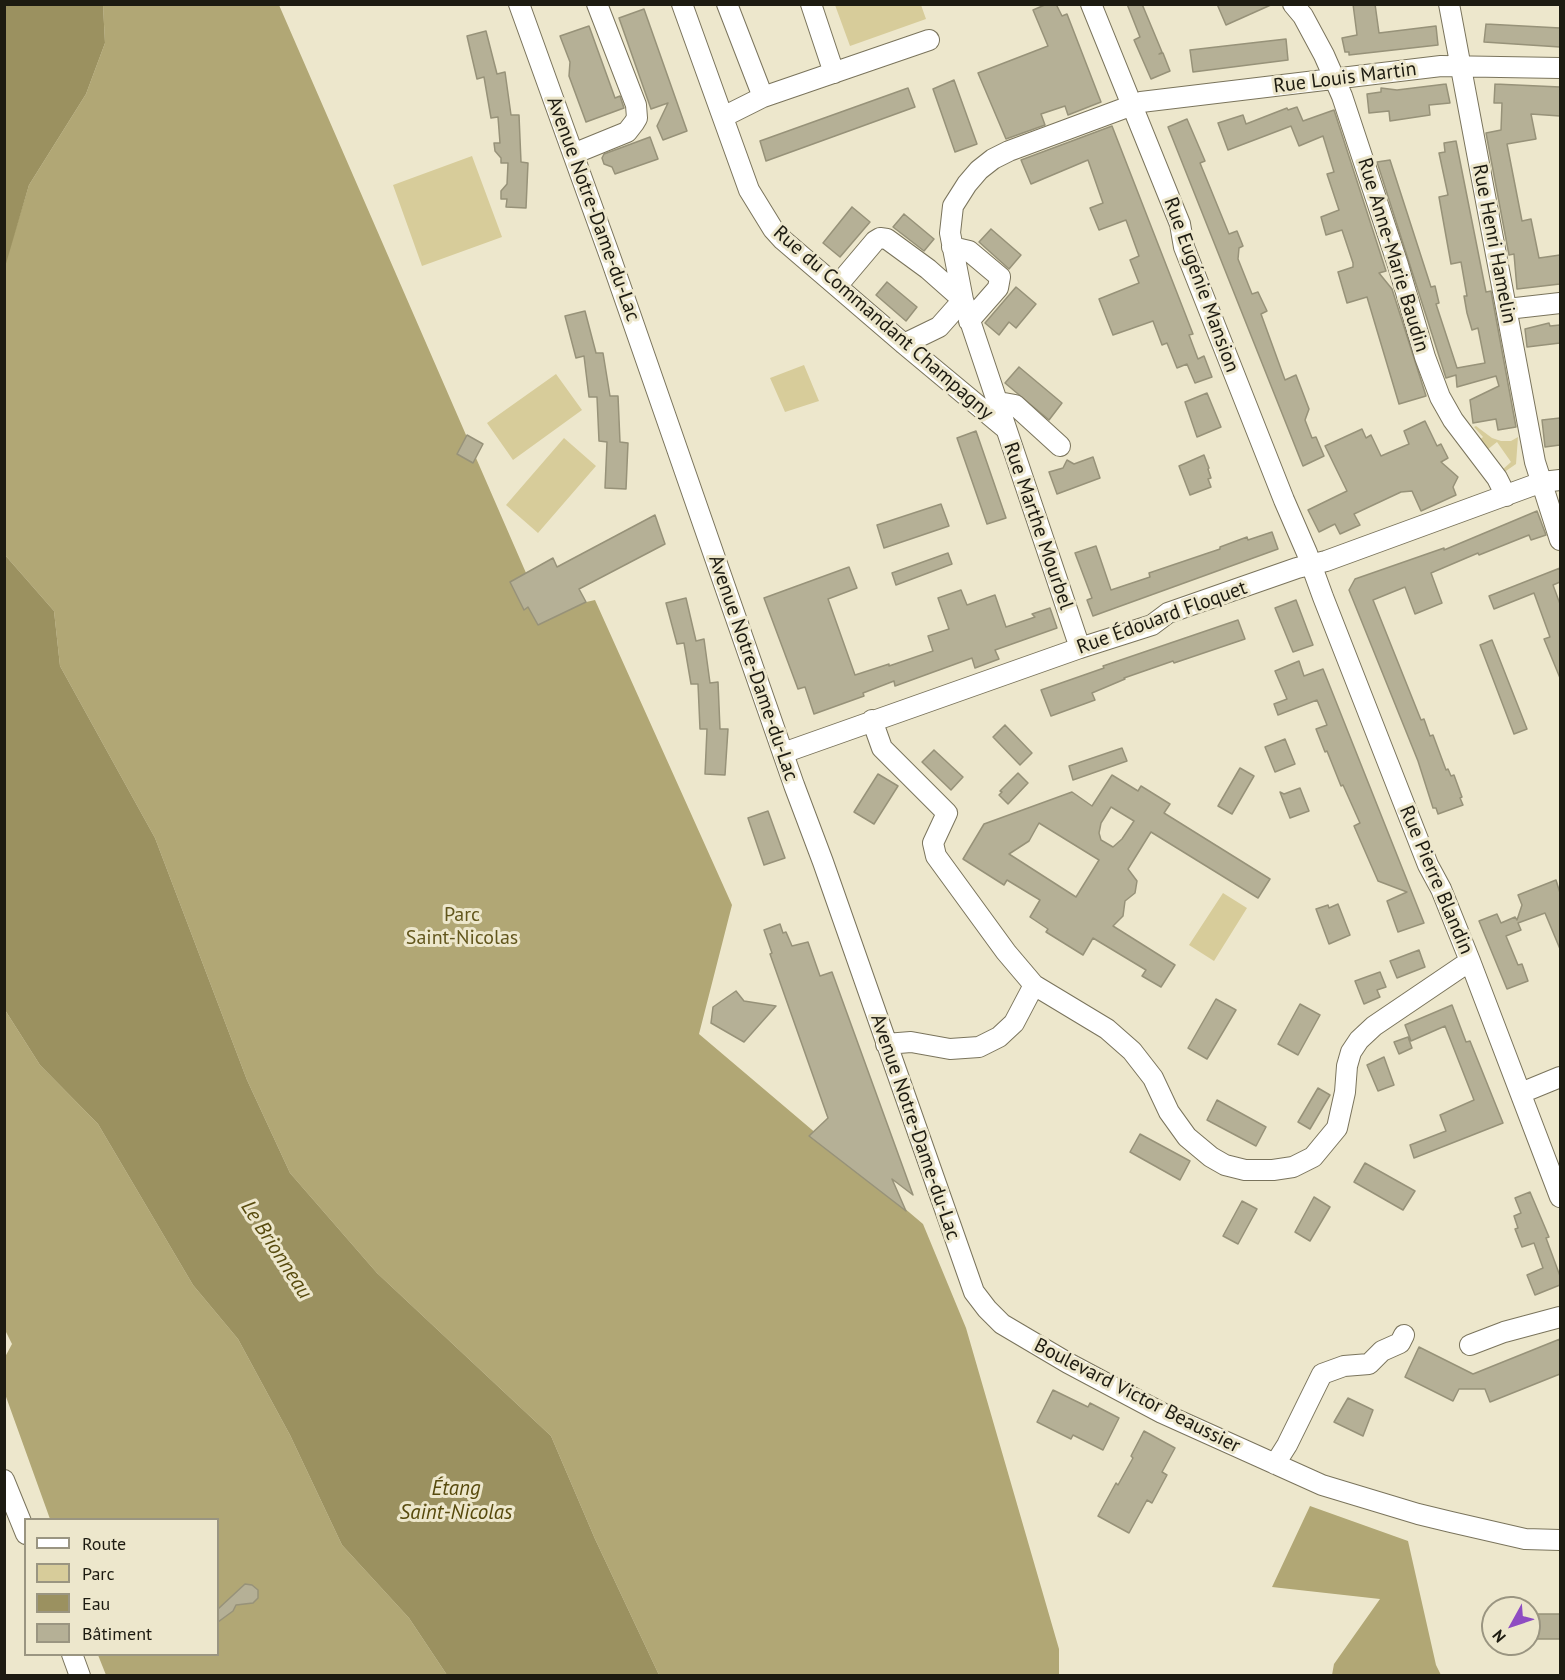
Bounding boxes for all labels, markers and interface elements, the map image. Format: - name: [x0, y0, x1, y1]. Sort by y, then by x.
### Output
- street label: Rue Louis Martin: [1272, 57, 1418, 99]
- street label: Avenue Notre-Dame-du-Lac: [541, 93, 645, 325]
- street label: Rue Anne-Marie Baudin: [1352, 155, 1434, 355]
- street label: Rue Henri Hamelin: [1467, 162, 1521, 326]
- street label: Rue Eugénie Mansion: [1158, 194, 1244, 376]
- street label: Rue du Commandant Champagny: [768, 221, 998, 425]
- street label: Rue Marthe Mourbel: [998, 439, 1078, 613]
- street label: Avenue Notre-Dame-du-Lac: [703, 552, 803, 784]
- street label: Rue Édouard Floquet: [1074, 576, 1250, 660]
- street label: Rue Pierre Blandin: [1394, 802, 1478, 958]
- park label: Parc Saint-Nicolas: [406, 903, 518, 950]
- street label: Avenue Notre-Dame-du-Lac: [865, 1011, 965, 1243]
- water label: Le Brionneau: [235, 1196, 317, 1304]
- street label: Boulevard Victor Beaussier: [1030, 1334, 1244, 1458]
- water label: Étang Saint-Nicolas: [400, 1476, 512, 1526]
- legend: [24, 1518, 219, 1656]
- text: Route: [82, 1532, 126, 1555]
- text: Parc: [82, 1562, 115, 1585]
- text: Eau: [82, 1592, 110, 1615]
- north arrow: [1481, 1596, 1541, 1656]
- text: Bâtiment: [82, 1622, 152, 1645]
- text: N: [1488, 1626, 1510, 1647]

